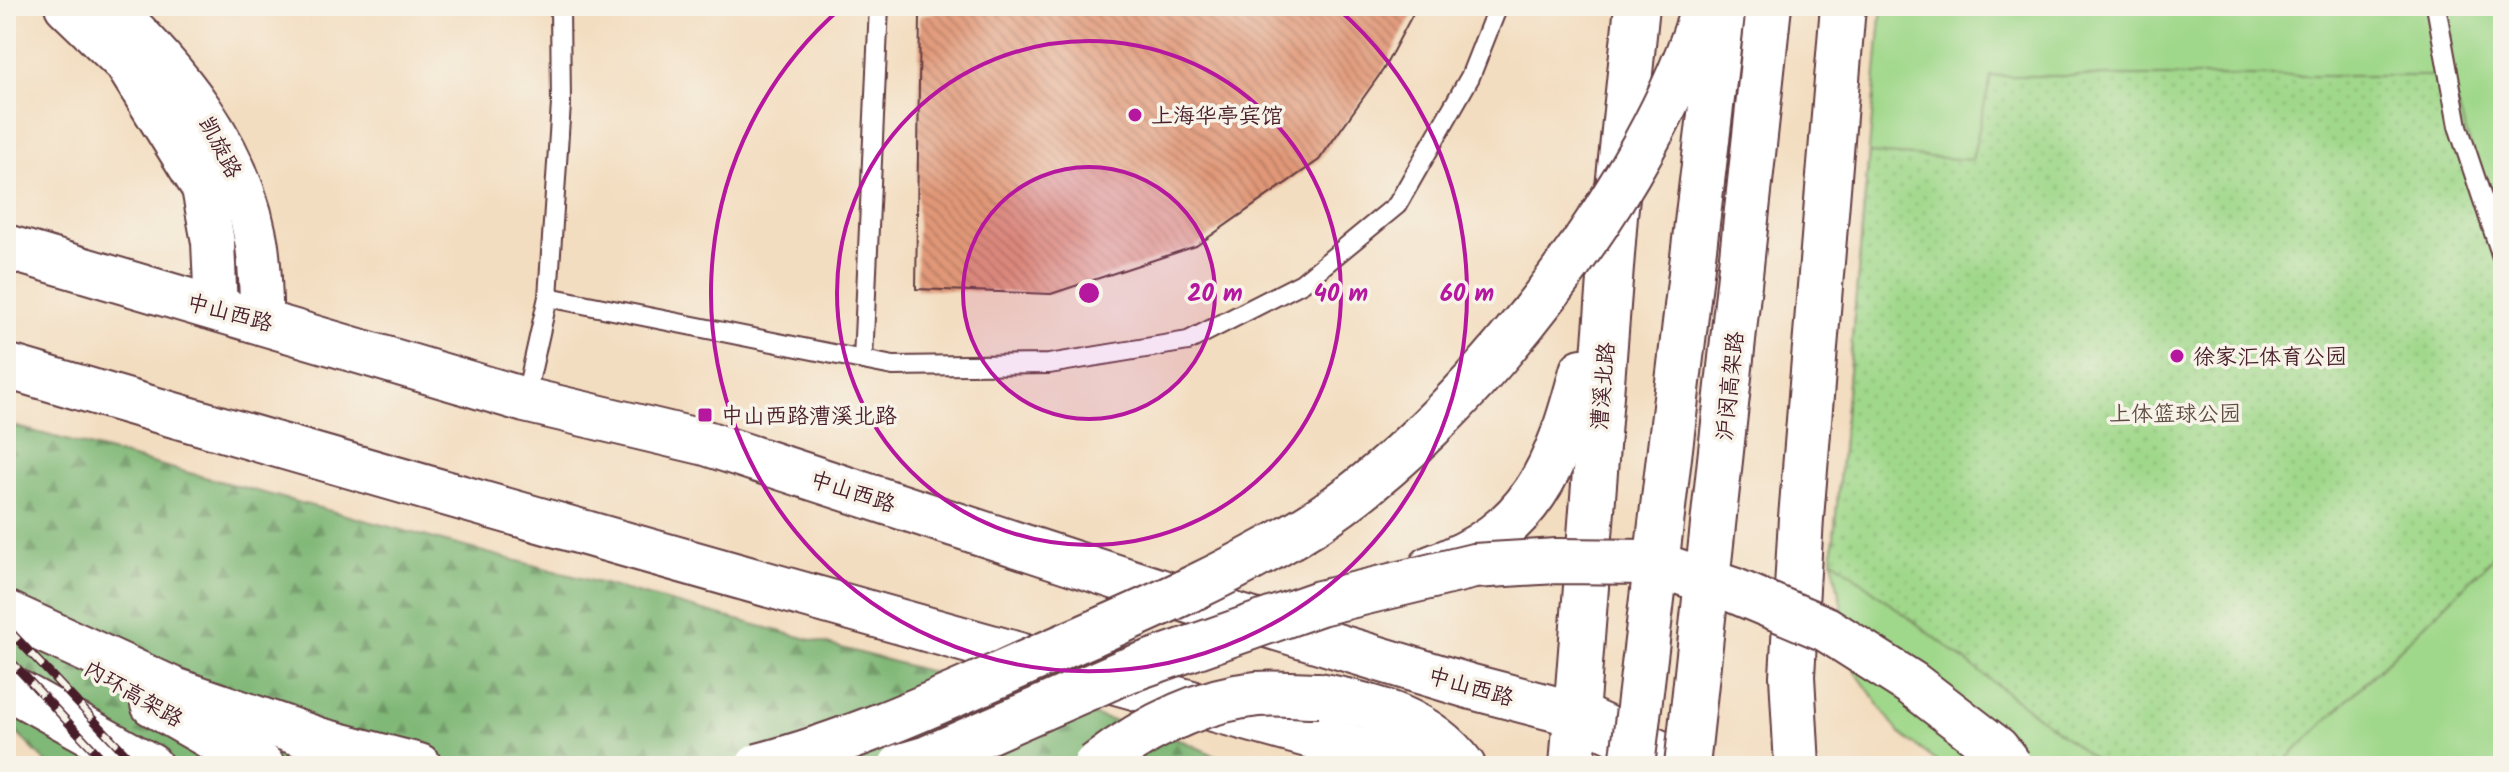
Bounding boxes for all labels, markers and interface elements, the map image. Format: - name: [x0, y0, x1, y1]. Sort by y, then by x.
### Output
- place label: 上海华亭宾馆: [1151, 100, 1283, 135]
- marker: 上海华亭宾馆: [1126, 106, 1144, 124]
- street label: 凯旋路: [188, 111, 250, 186]
- text: 20 m: [1187, 275, 1243, 314]
- text: 40 m: [1314, 275, 1368, 314]
- text: 60 m: [1440, 275, 1494, 314]
- centre of rings: [1075, 279, 1103, 307]
- street label: 中山西路: [182, 286, 276, 343]
- street label: 沪闵高架路: [1708, 330, 1755, 443]
- street label: 漕溪北路: [1583, 341, 1626, 432]
- place label: 徐家汇体育公园: [2193, 341, 2347, 376]
- marker: 徐家汇体育公园: [2168, 347, 2186, 365]
- park label: 上体篮球公园: [2109, 398, 2241, 433]
- place label: 中山西路漕溪北路: [721, 400, 897, 435]
- marker: 中山西路漕溪北路: [696, 406, 714, 424]
- street label: 中山西路: [805, 463, 899, 524]
- street label: 内环高架路: [76, 653, 189, 738]
- street label: 中山西路: [1423, 659, 1517, 717]

